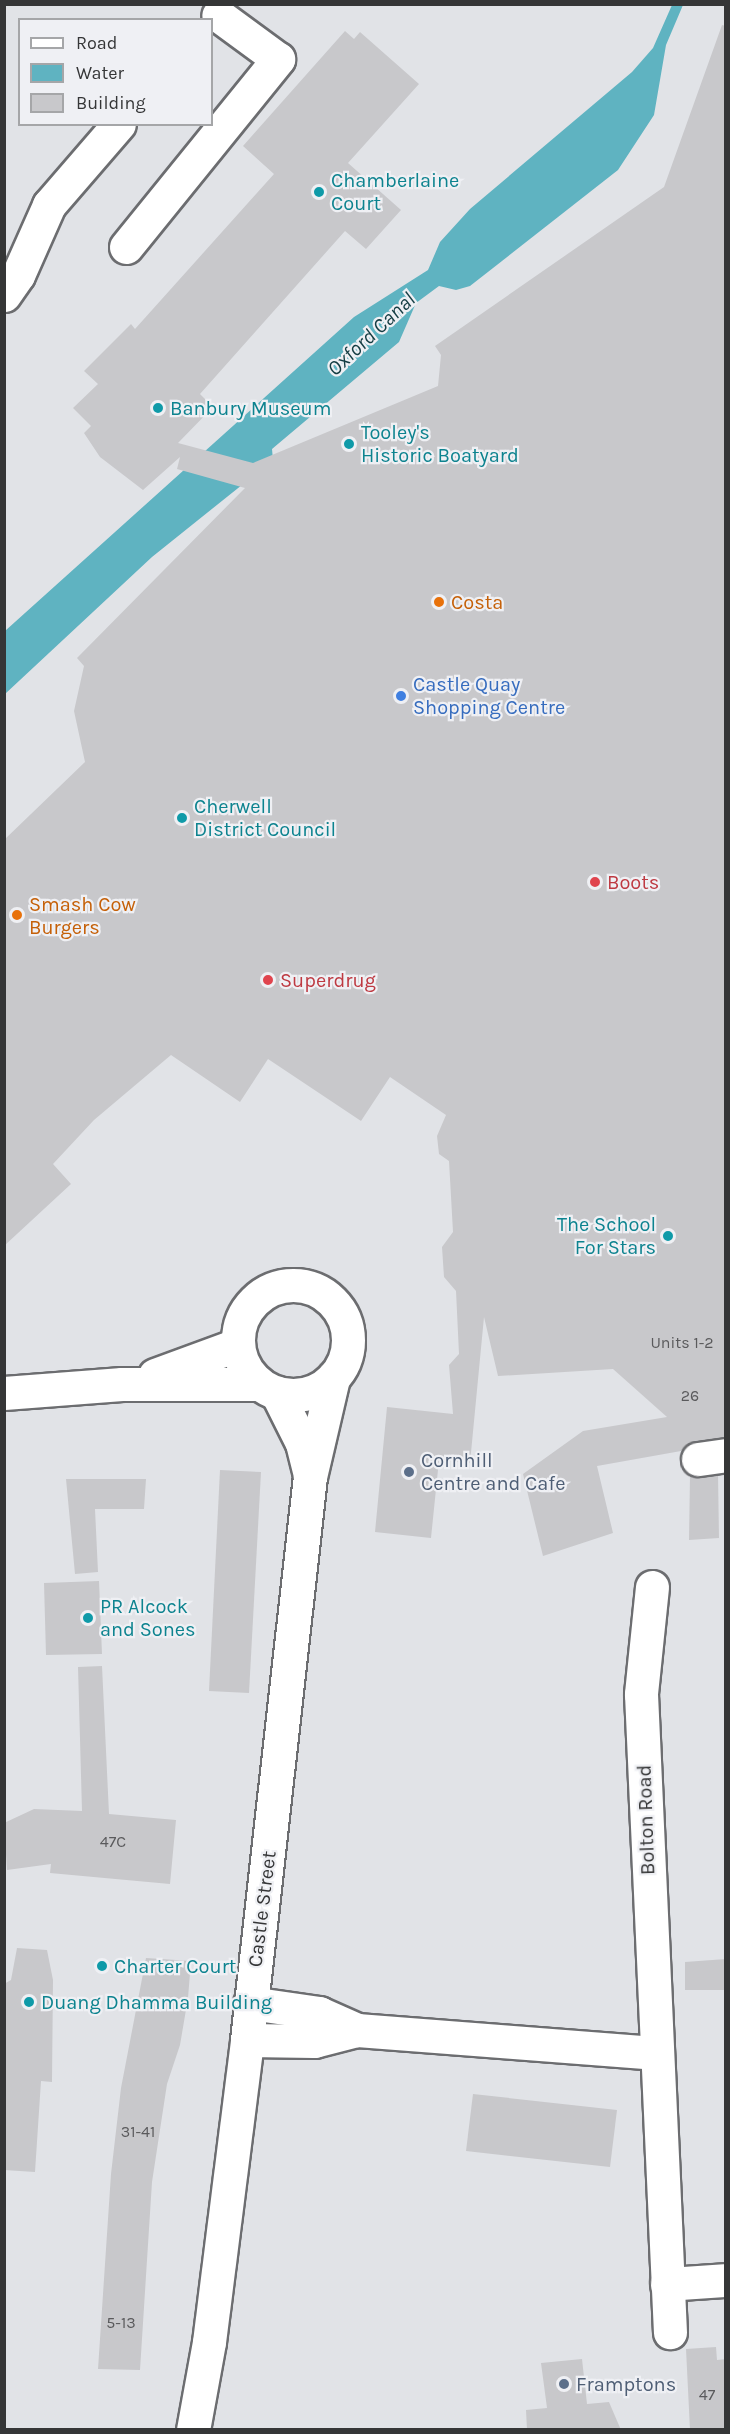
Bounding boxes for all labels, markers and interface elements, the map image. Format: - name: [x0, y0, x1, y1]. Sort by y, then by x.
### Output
- legend: [18, 18, 213, 126]
- text: Road: [76, 32, 117, 54]
- text: Water: [76, 62, 124, 84]
- text: Building: [76, 92, 146, 114]
- place label: Chamberlaine Court: [331, 168, 459, 215]
- marker: Chamberlaine Court: [312, 185, 326, 199]
- water label: Oxford Canal: [322, 287, 420, 381]
- place label: Banbury Museum: [170, 396, 331, 420]
- marker: Banbury Museum: [151, 401, 165, 415]
- place label: Tooley's Historic Boatyard: [361, 420, 519, 467]
- marker: Tooley's Historic Boatyard: [342, 437, 356, 451]
- place label: Costa: [451, 590, 503, 614]
- marker: Costa: [432, 595, 446, 609]
- place label: Castle Quay Shopping Centre: [413, 672, 565, 719]
- marker: Castle Quay Shopping Centre: [394, 689, 408, 703]
- place label: Cherwell District Council: [194, 795, 336, 842]
- marker: Cherwell District Council: [175, 811, 189, 825]
- place label: Boots: [607, 870, 659, 894]
- marker: Boots: [588, 875, 602, 889]
- place label: Smash Cow Burgers: [29, 892, 136, 939]
- marker: Smash Cow Burgers: [10, 908, 24, 922]
- place label: Superdrug: [280, 968, 376, 992]
- marker: Superdrug: [261, 973, 275, 987]
- place label: The School For Stars: [557, 1212, 656, 1259]
- marker: The School For Stars: [661, 1229, 675, 1243]
- house number: Units 1-2: [650, 1333, 714, 1353]
- house number: 26: [681, 1386, 699, 1406]
- place label: Cornhill Centre and Cafe: [421, 1448, 565, 1495]
- marker: Cornhill Centre and Cafe: [402, 1465, 416, 1479]
- place label: PR Alcock and Sones: [100, 1594, 196, 1641]
- marker: PR Alcock and Sones: [81, 1611, 95, 1625]
- street label: Bolton Road: [632, 1764, 660, 1876]
- house number: 47C: [100, 1832, 126, 1852]
- street label: Castle Street: [243, 1850, 281, 1968]
- place label: Charter Court: [114, 1954, 236, 1978]
- marker: Charter Court: [95, 1959, 109, 1973]
- place label: Duang Dhamma Building: [41, 1990, 272, 2014]
- marker: Duang Dhamma Building: [22, 1995, 36, 2009]
- house number: 31-41: [121, 2122, 155, 2142]
- house number: 5-13: [106, 2313, 136, 2333]
- place label: Framptons: [576, 2372, 676, 2396]
- marker: Framptons: [557, 2377, 571, 2391]
- house number: 47: [699, 2385, 715, 2405]

